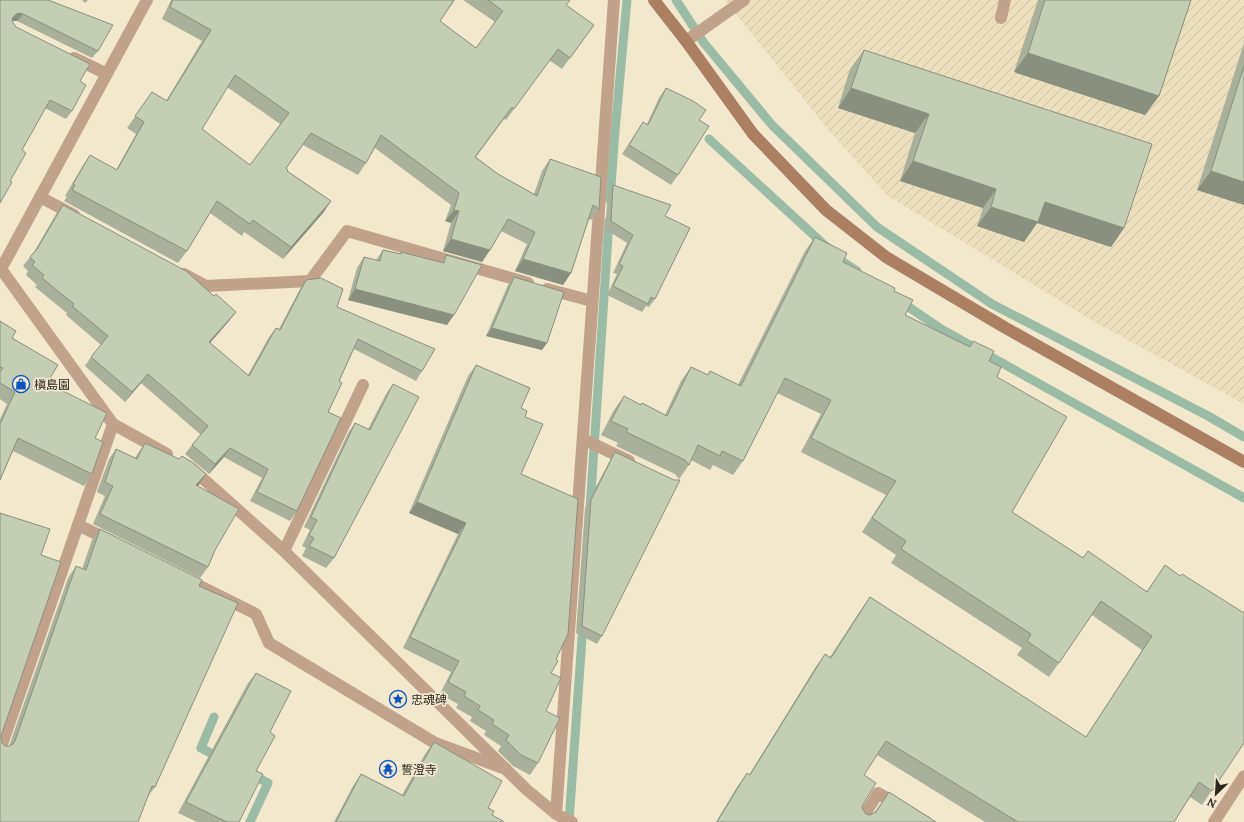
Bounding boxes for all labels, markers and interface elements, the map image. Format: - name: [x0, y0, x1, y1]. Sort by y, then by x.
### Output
- shop icon: 槇島園: [11, 374, 31, 394]
- place label: 槇島園: [34, 377, 70, 392]
- place icon: 忠魂碑: [388, 689, 408, 709]
- place label: 忠魂碑: [411, 692, 447, 707]
- temple icon: 誓澄寺: [378, 759, 398, 779]
- place label: 誓澄寺: [401, 762, 437, 777]
- north arrow: [1196, 774, 1236, 814]
- text: N: [1205, 795, 1219, 811]

